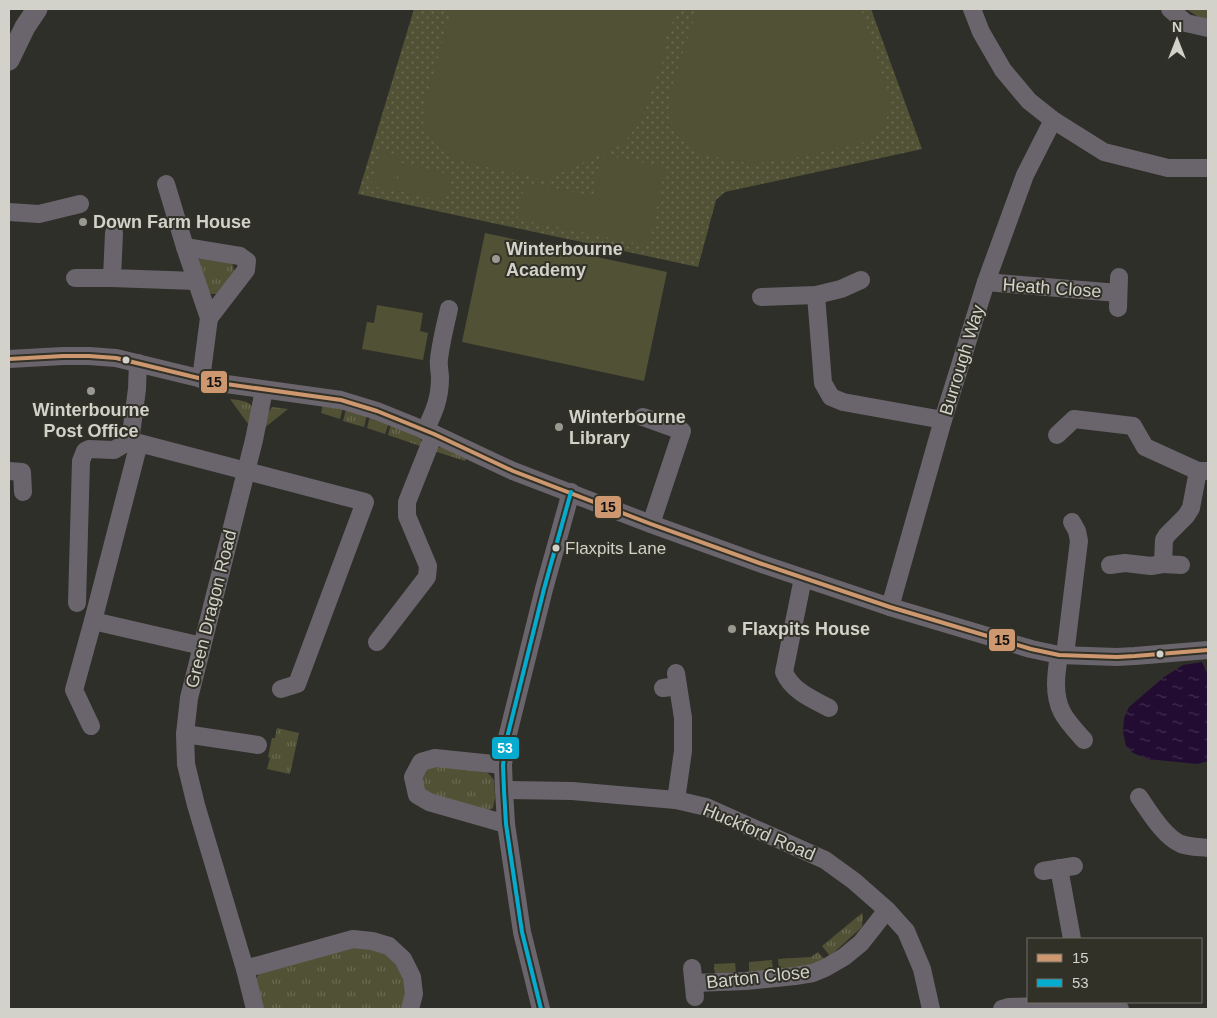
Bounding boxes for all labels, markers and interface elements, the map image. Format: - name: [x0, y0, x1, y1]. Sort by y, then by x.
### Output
- north arrow: [1152, 15, 1202, 65]
- text: N: [1172, 19, 1182, 35]
- place label: Down Farm House: [93, 212, 251, 232]
- marker: Down Farm House: [77, 216, 89, 228]
- place label: Winterbourne Academy: [506, 239, 623, 280]
- marker: Winterbourne Academy: [490, 253, 502, 265]
- street label: Heath Close: [1002, 275, 1102, 301]
- street label: Burrough Way: [936, 302, 988, 418]
- unlabelled marker: [121, 355, 131, 365]
- line badge: 15: [200, 370, 228, 394]
- text: 15: [206, 374, 222, 390]
- marker: Winterbourne Post Office: [85, 385, 97, 397]
- place label: Winterbourne Post Office: [33, 400, 149, 441]
- place label: Winterbourne Library: [569, 407, 686, 448]
- marker: Winterbourne Library: [553, 421, 565, 433]
- line badge: 15: [594, 495, 622, 519]
- text: 15: [600, 499, 616, 515]
- street label: Green Dragon Road: [182, 528, 240, 690]
- place label: Flaxpits Lane: [565, 539, 666, 558]
- marker: Flaxpits Lane: [551, 543, 561, 553]
- place label: Flaxpits House: [742, 619, 870, 639]
- marker: Flaxpits House: [726, 623, 738, 635]
- line badge: 15: [988, 628, 1016, 652]
- text: 15: [994, 632, 1010, 648]
- unlabelled marker: [1155, 649, 1165, 659]
- line badge: 53: [491, 736, 520, 760]
- text: 53: [497, 740, 513, 756]
- street label: Huckford Road: [700, 799, 818, 865]
- legend: [1027, 938, 1202, 1003]
- text: 15: [1072, 949, 1089, 966]
- street label: Barton Close: [705, 962, 811, 992]
- text: 53: [1072, 974, 1089, 991]

